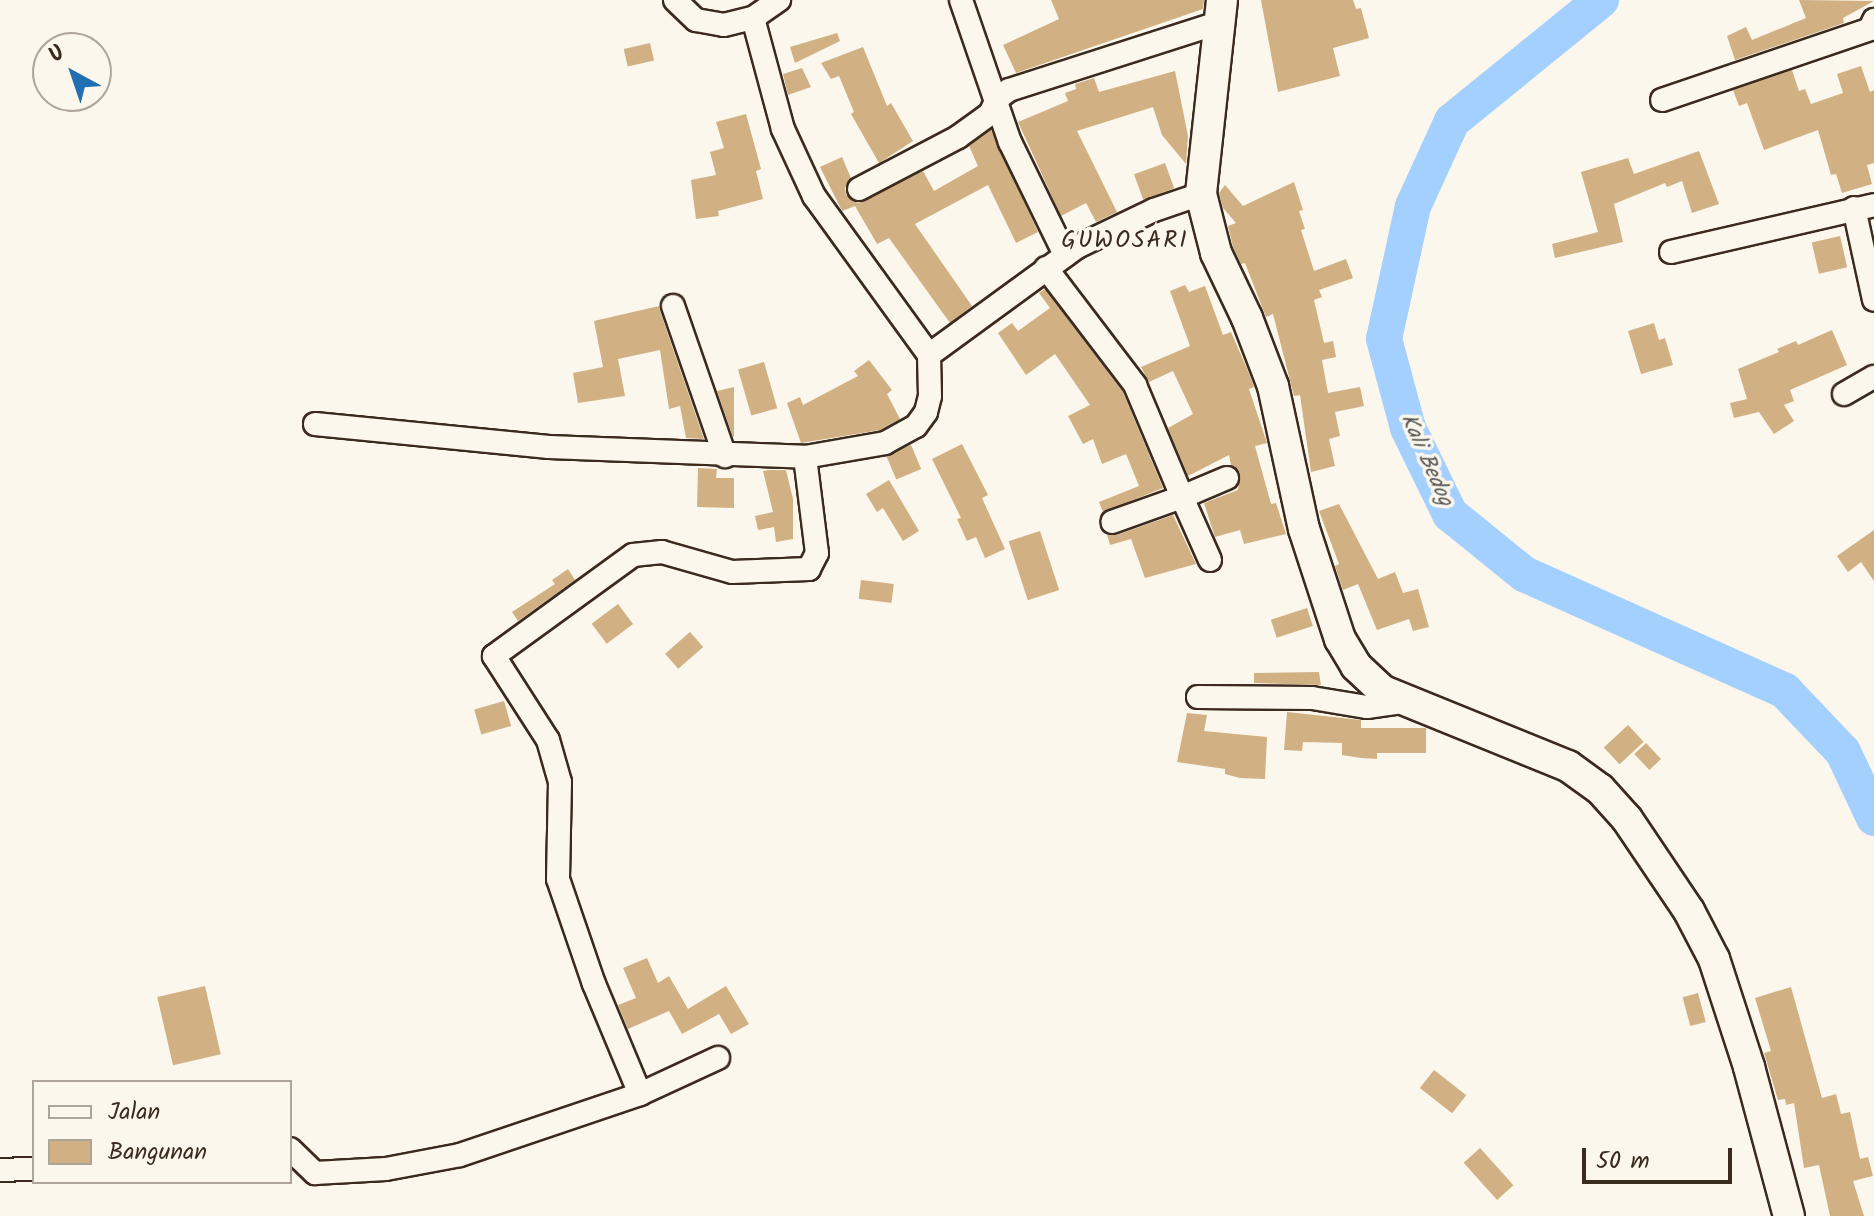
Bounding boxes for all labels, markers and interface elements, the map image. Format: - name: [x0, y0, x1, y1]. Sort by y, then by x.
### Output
- north arrow: [32, 32, 112, 112]
- text: U: [41, 37, 74, 72]
- district label: GUWOSARI: [1061, 227, 1189, 255]
- water label: Kali Bedog: [1394, 410, 1458, 510]
- legend: [32, 1080, 292, 1184]
- text: Jalan: [108, 1093, 160, 1132]
- scale bar: [1586, 1132, 1736, 1182]
- text: Bangunan: [108, 1133, 207, 1172]
- text: 50 m: [1596, 1142, 1650, 1181]

